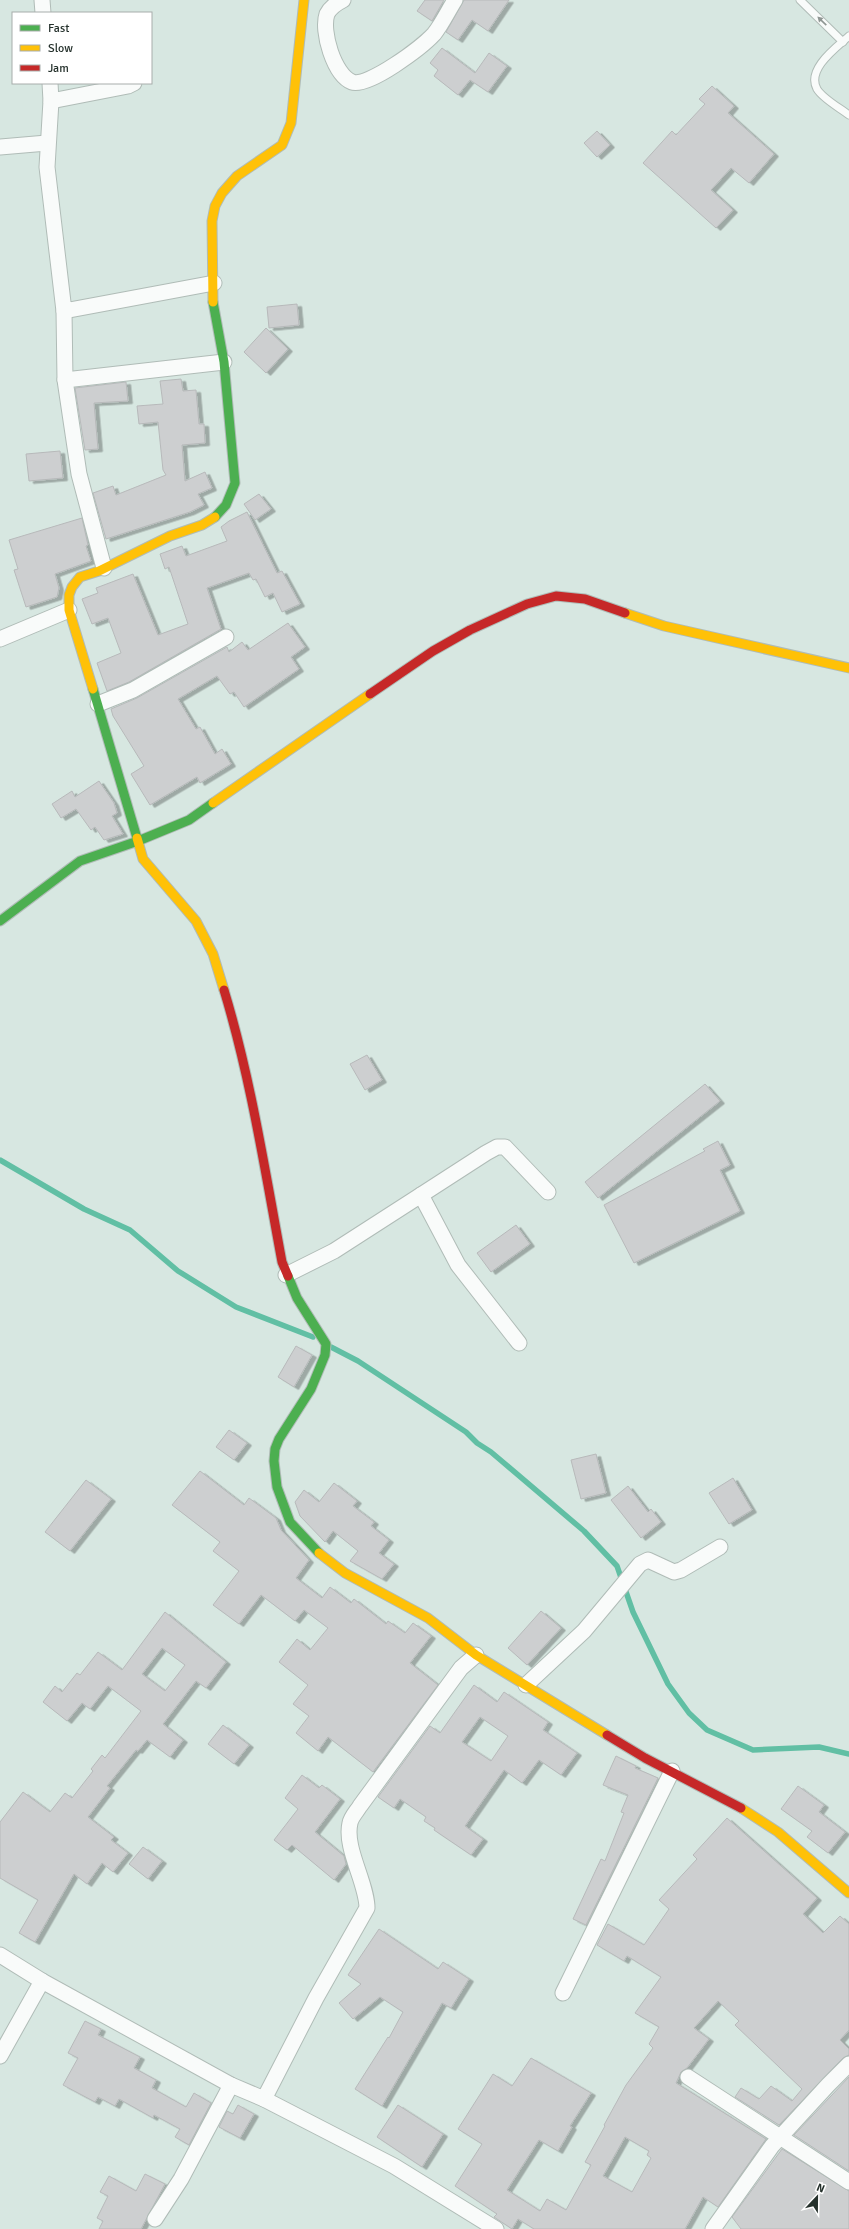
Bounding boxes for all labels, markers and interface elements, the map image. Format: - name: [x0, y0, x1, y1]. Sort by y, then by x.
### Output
- legend: [12, 12, 152, 84]
- one-way arrow: [817, 17, 826, 26]
- text: Fast: [48, 21, 69, 36]
- text: Slow: [48, 41, 73, 56]
- text: Jam: [48, 61, 69, 76]
- north arrow: [797, 2177, 837, 2217]
- text: N: [815, 2181, 827, 2196]

